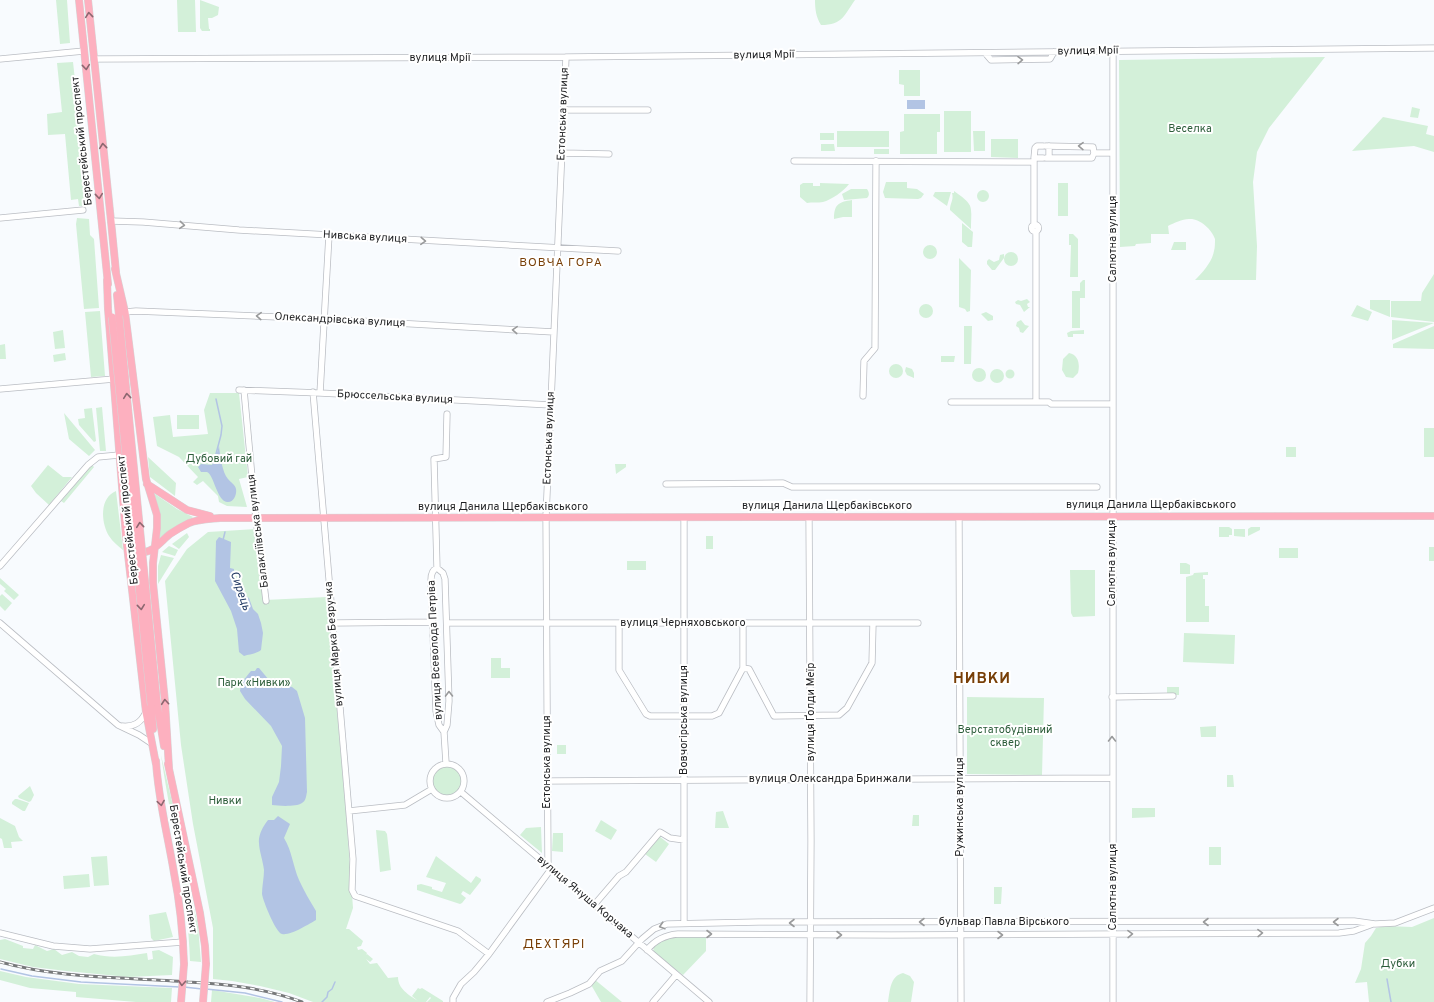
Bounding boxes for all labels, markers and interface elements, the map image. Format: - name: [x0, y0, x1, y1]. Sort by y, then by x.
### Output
- one-way arrow: [85, 12, 94, 18]
- street label: вулиця Мрії: [1057, 43, 1119, 59]
- street label: вулиця Мрії: [733, 47, 795, 63]
- street label: вулиця Мрії: [409, 51, 471, 65]
- one-way arrow: [1017, 55, 1023, 64]
- one-way arrow: [81, 64, 90, 70]
- street label: Естонська вулиця: [554, 67, 572, 161]
- street label: Берестейський проспект: [68, 76, 96, 206]
- park label: Веселка: [1168, 122, 1212, 136]
- one-way arrow: [1078, 142, 1084, 151]
- one-way arrow: [99, 143, 108, 149]
- one-way arrow: [94, 193, 103, 199]
- street label: Салютна вулиця: [1106, 196, 1120, 282]
- one-way arrow: [179, 221, 185, 230]
- street label: Нивська вулиця: [323, 228, 407, 246]
- one-way arrow: [420, 236, 426, 245]
- district label: ВОВЧА ГОРА: [519, 255, 603, 271]
- street label: Олександрівська вулиця: [274, 310, 406, 330]
- one-way arrow: [256, 312, 262, 320]
- one-way arrow: [512, 325, 518, 334]
- street label: Брюссельська вулиця: [337, 387, 453, 407]
- street label: Естонська вулиця: [540, 391, 558, 485]
- one-way arrow: [123, 392, 132, 399]
- park label: Дубовий гай: [186, 452, 252, 466]
- street label: Берестейський проспект: [114, 455, 142, 585]
- street label: Балакліївська вулиця: [244, 473, 272, 589]
- street label: вулиця Данила Щербаківського: [1066, 498, 1236, 512]
- street label: вулиця Данила Щербаківського: [742, 499, 912, 513]
- street label: вулиця Данила Щербаківського: [418, 500, 588, 514]
- street label: Салютна вулиця: [1105, 520, 1119, 606]
- one-way arrow: [135, 522, 144, 528]
- water label: Сирець: [226, 569, 254, 613]
- street label: вулиця Всеволода Петріва: [424, 580, 446, 720]
- street label: вулиця Марка Безручка: [322, 581, 346, 707]
- one-way arrow: [136, 604, 145, 610]
- street label: вулиця Черняховського: [620, 616, 746, 630]
- street label: вулиця Ґолди Меїр: [804, 663, 818, 761]
- street label: Вовчогірська вулиця: [677, 665, 691, 775]
- district label: НИВКИ: [953, 670, 1011, 689]
- park label: Парк «Нивки»: [218, 676, 291, 690]
- one-way arrow: [445, 691, 453, 697]
- one-way arrow: [160, 699, 169, 705]
- street label: Естонська вулиця: [540, 715, 554, 809]
- park label: Верстатобудівний сквер: [958, 723, 1052, 750]
- one-way arrow: [1108, 736, 1116, 742]
- street label: Ружинська вулиця: [953, 757, 967, 857]
- street label: вулиця Олександра Бринжали: [749, 772, 911, 786]
- park label: Нивки: [208, 794, 242, 808]
- one-way arrow: [157, 800, 165, 806]
- street label: Берестейський проспект: [166, 804, 200, 934]
- street label: Салютна вулиця: [1106, 844, 1120, 930]
- street label: вулиця Януша Корчака: [534, 852, 636, 942]
- street label: бульвар Павла Вірського: [939, 915, 1069, 929]
- one-way arrow: [919, 918, 925, 926]
- one-way arrow: [1203, 918, 1209, 926]
- one-way arrow: [1333, 918, 1339, 926]
- one-way arrow: [789, 919, 795, 927]
- one-way arrow: [659, 921, 666, 930]
- one-way arrow: [1257, 929, 1263, 937]
- one-way arrow: [706, 930, 712, 938]
- one-way arrow: [1127, 930, 1133, 938]
- one-way arrow: [836, 931, 842, 939]
- one-way arrow: [997, 931, 1003, 939]
- district label: ДЕХТЯРІ: [523, 937, 585, 953]
- park label: Дубки: [1381, 957, 1415, 971]
- one-way arrow: [178, 980, 187, 986]

